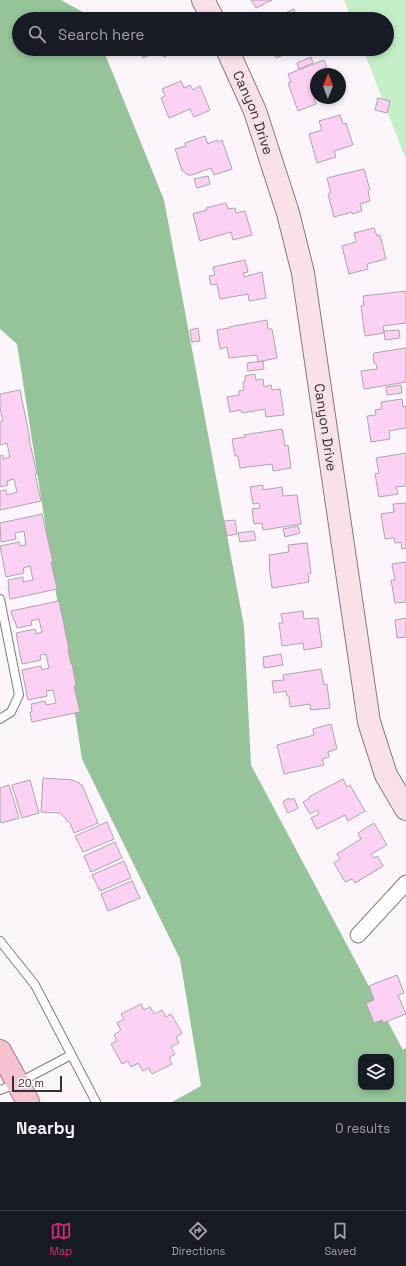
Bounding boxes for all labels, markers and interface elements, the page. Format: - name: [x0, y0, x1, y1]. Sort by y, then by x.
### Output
- search box: [12, 12, 394, 56]
- icon: search: [26, 23, 48, 45]
- text: Search here: [58, 25, 144, 44]
- street label: Canyon Drive: [229, 68, 277, 157]
- north arrow: [310, 68, 346, 104]
- street label: Canyon Drive: [310, 382, 341, 472]
- map controls: [358, 1054, 394, 1090]
- button: layers: [358, 1054, 394, 1090]
- scale bar: [12, 1074, 62, 1093]
- text: 20 m: [18, 1076, 44, 1090]
- text: Nearby: [16, 1117, 75, 1139]
- text: 0 results: [335, 1120, 390, 1137]
- tab: Map: [50, 1220, 72, 1258]
- tab: Directions: [171, 1220, 225, 1258]
- tab: Saved: [324, 1220, 356, 1258]

